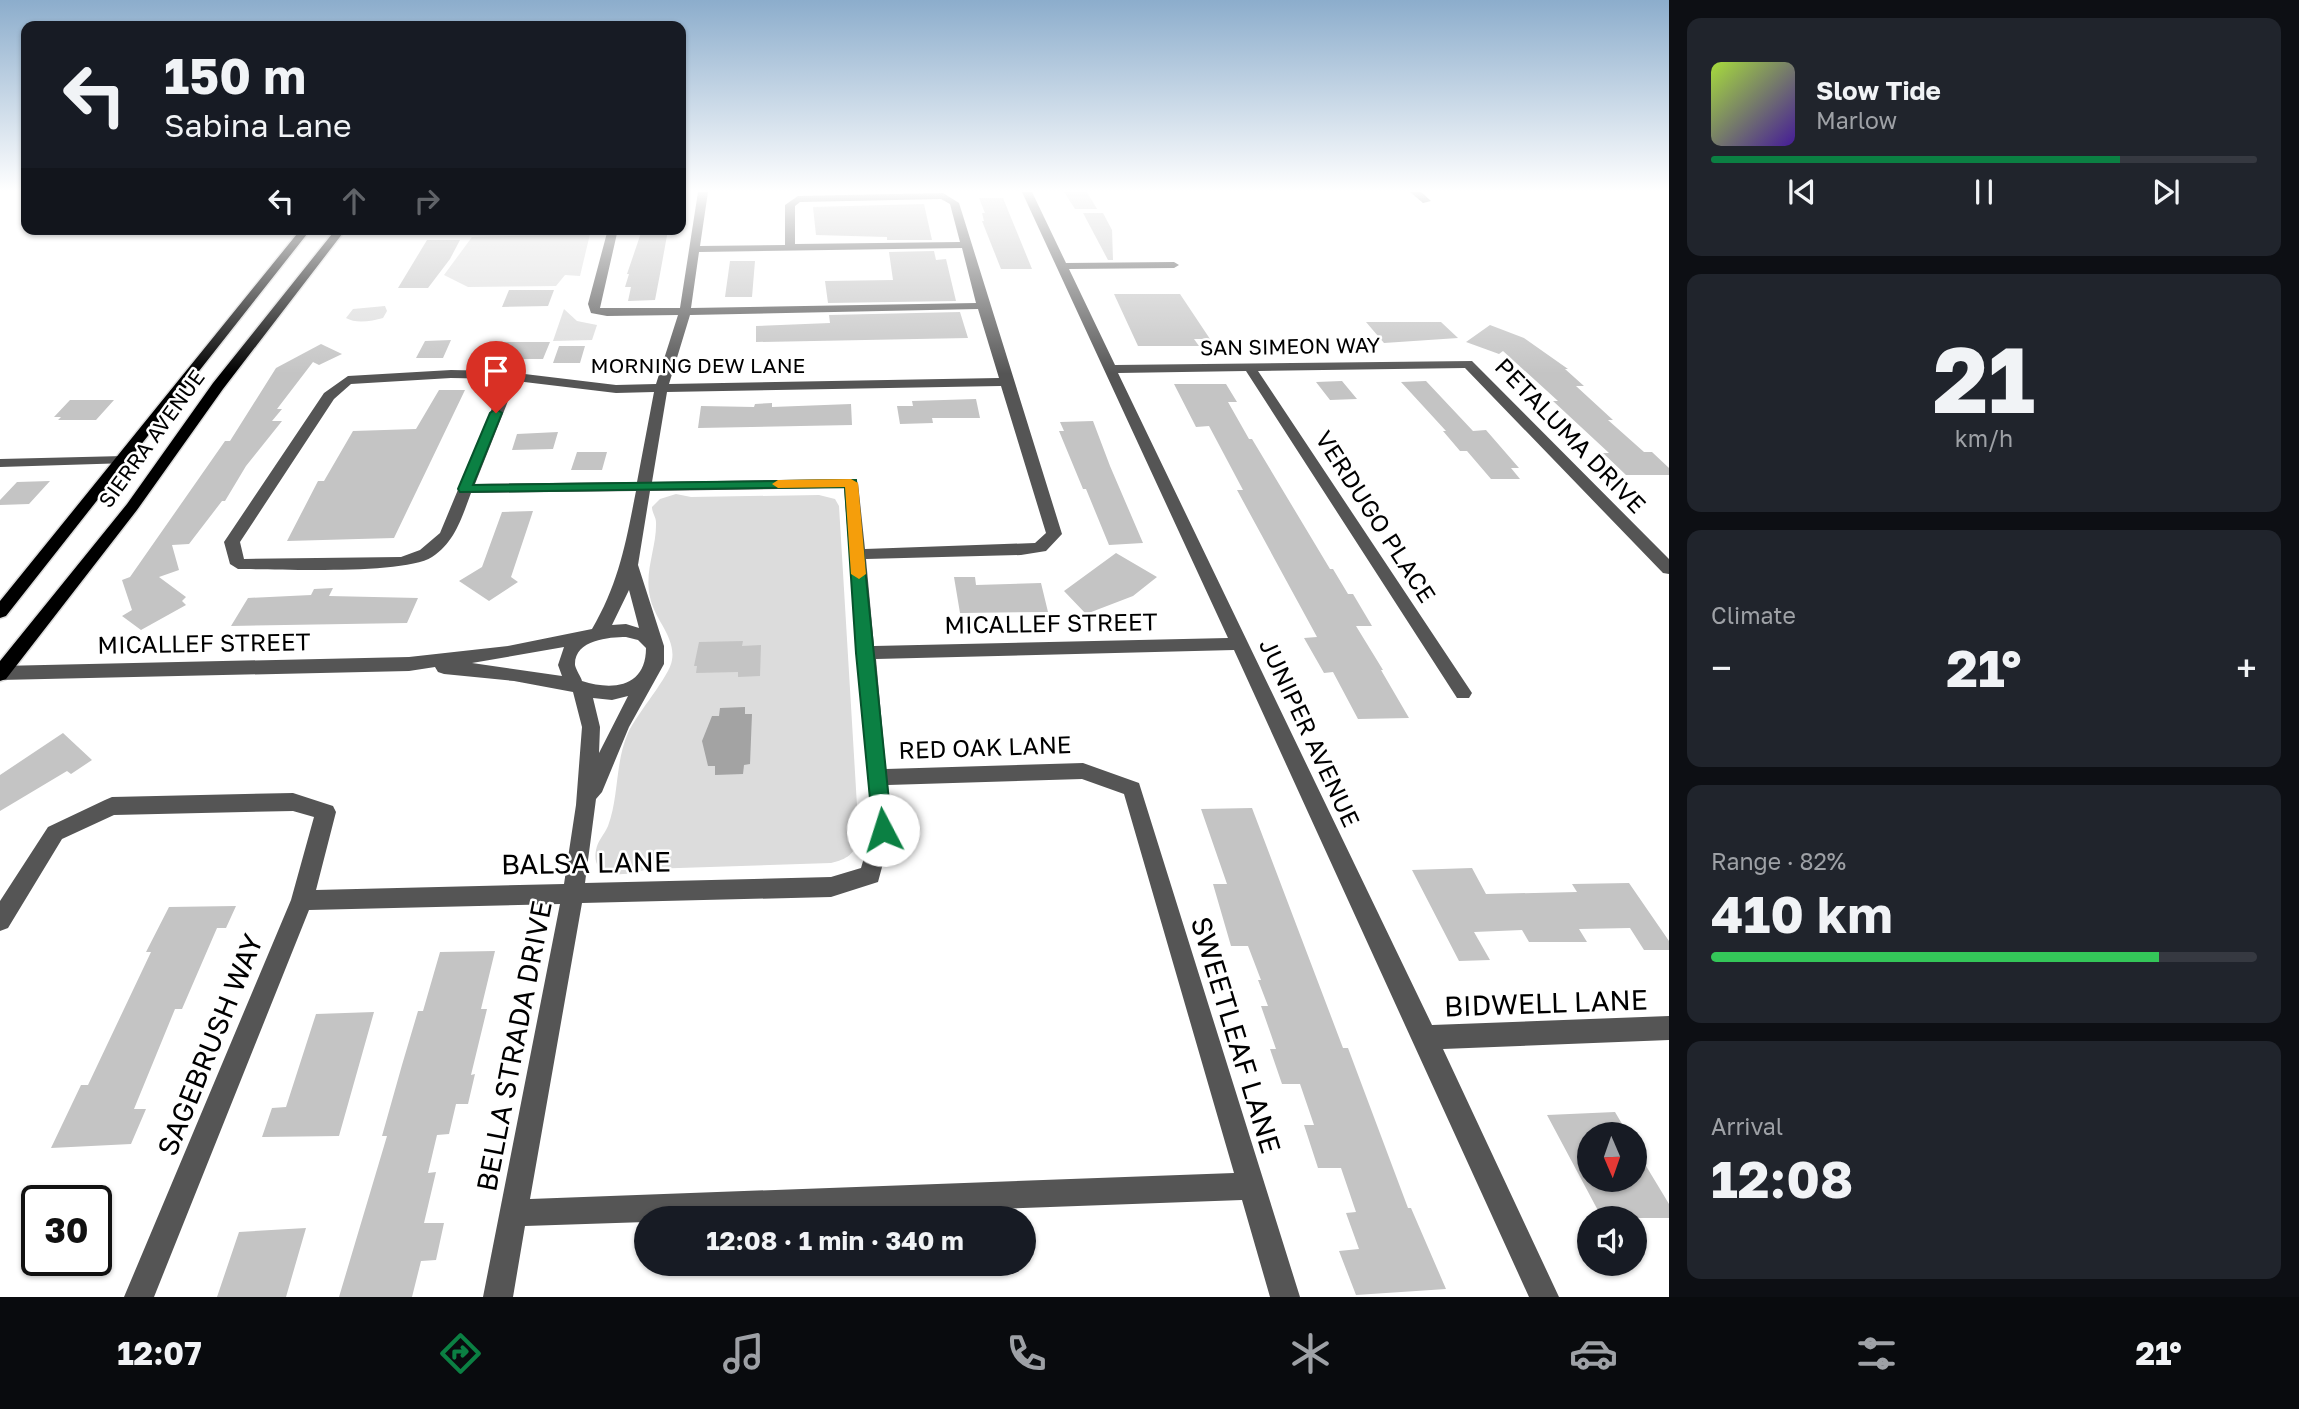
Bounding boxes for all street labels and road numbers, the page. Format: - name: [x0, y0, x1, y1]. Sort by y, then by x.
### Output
- street label: SAN SIMEON WAY: [1200, 331, 1381, 361]
- street label: PETALUMA DRIVE: [1490, 351, 1652, 518]
- street label: MORNING DEW LANE: [591, 352, 805, 378]
- street label: SIERRA AVENUE: [93, 364, 210, 512]
- street label: VERDUGO PLACE: [1310, 425, 1443, 607]
- street label: MICALLEF STREET: [944, 606, 1158, 639]
- street label: MICALLEF STREET: [97, 626, 311, 659]
- street label: JUNIPER AVENUE: [1254, 634, 1367, 831]
- street label: RED OAK LANE: [898, 729, 1072, 764]
- street label: BALSA LANE: [501, 845, 671, 880]
- street label: BELLA STRADA DRIVE: [469, 898, 558, 1194]
- street label: SWEETLEAF LANE: [1185, 913, 1288, 1157]
- street label: SAGEBRUSH WAY: [150, 929, 269, 1160]
- street label: BIDWELL LANE: [1444, 982, 1648, 1023]

